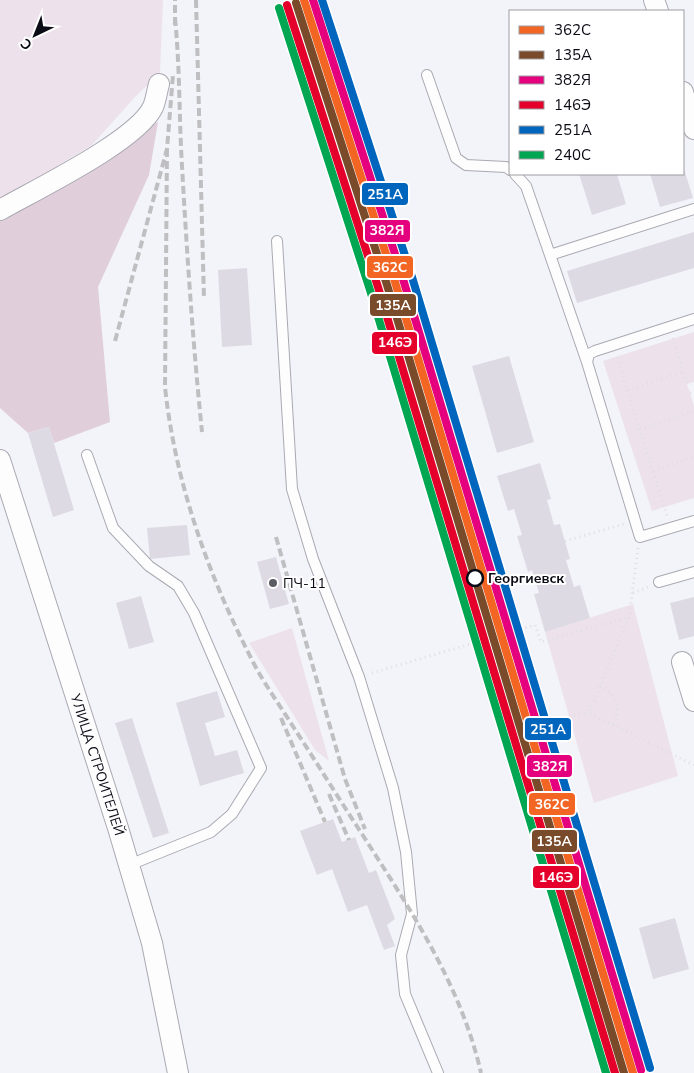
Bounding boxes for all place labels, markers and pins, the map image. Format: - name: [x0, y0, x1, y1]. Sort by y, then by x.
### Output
- marker: Георгиевск: [466, 569, 484, 587]
- place label: Георгиевск: [488, 569, 564, 588]
- place label: ПЧ-11: [283, 574, 326, 593]
- marker: ПЧ-11: [267, 577, 279, 589]

